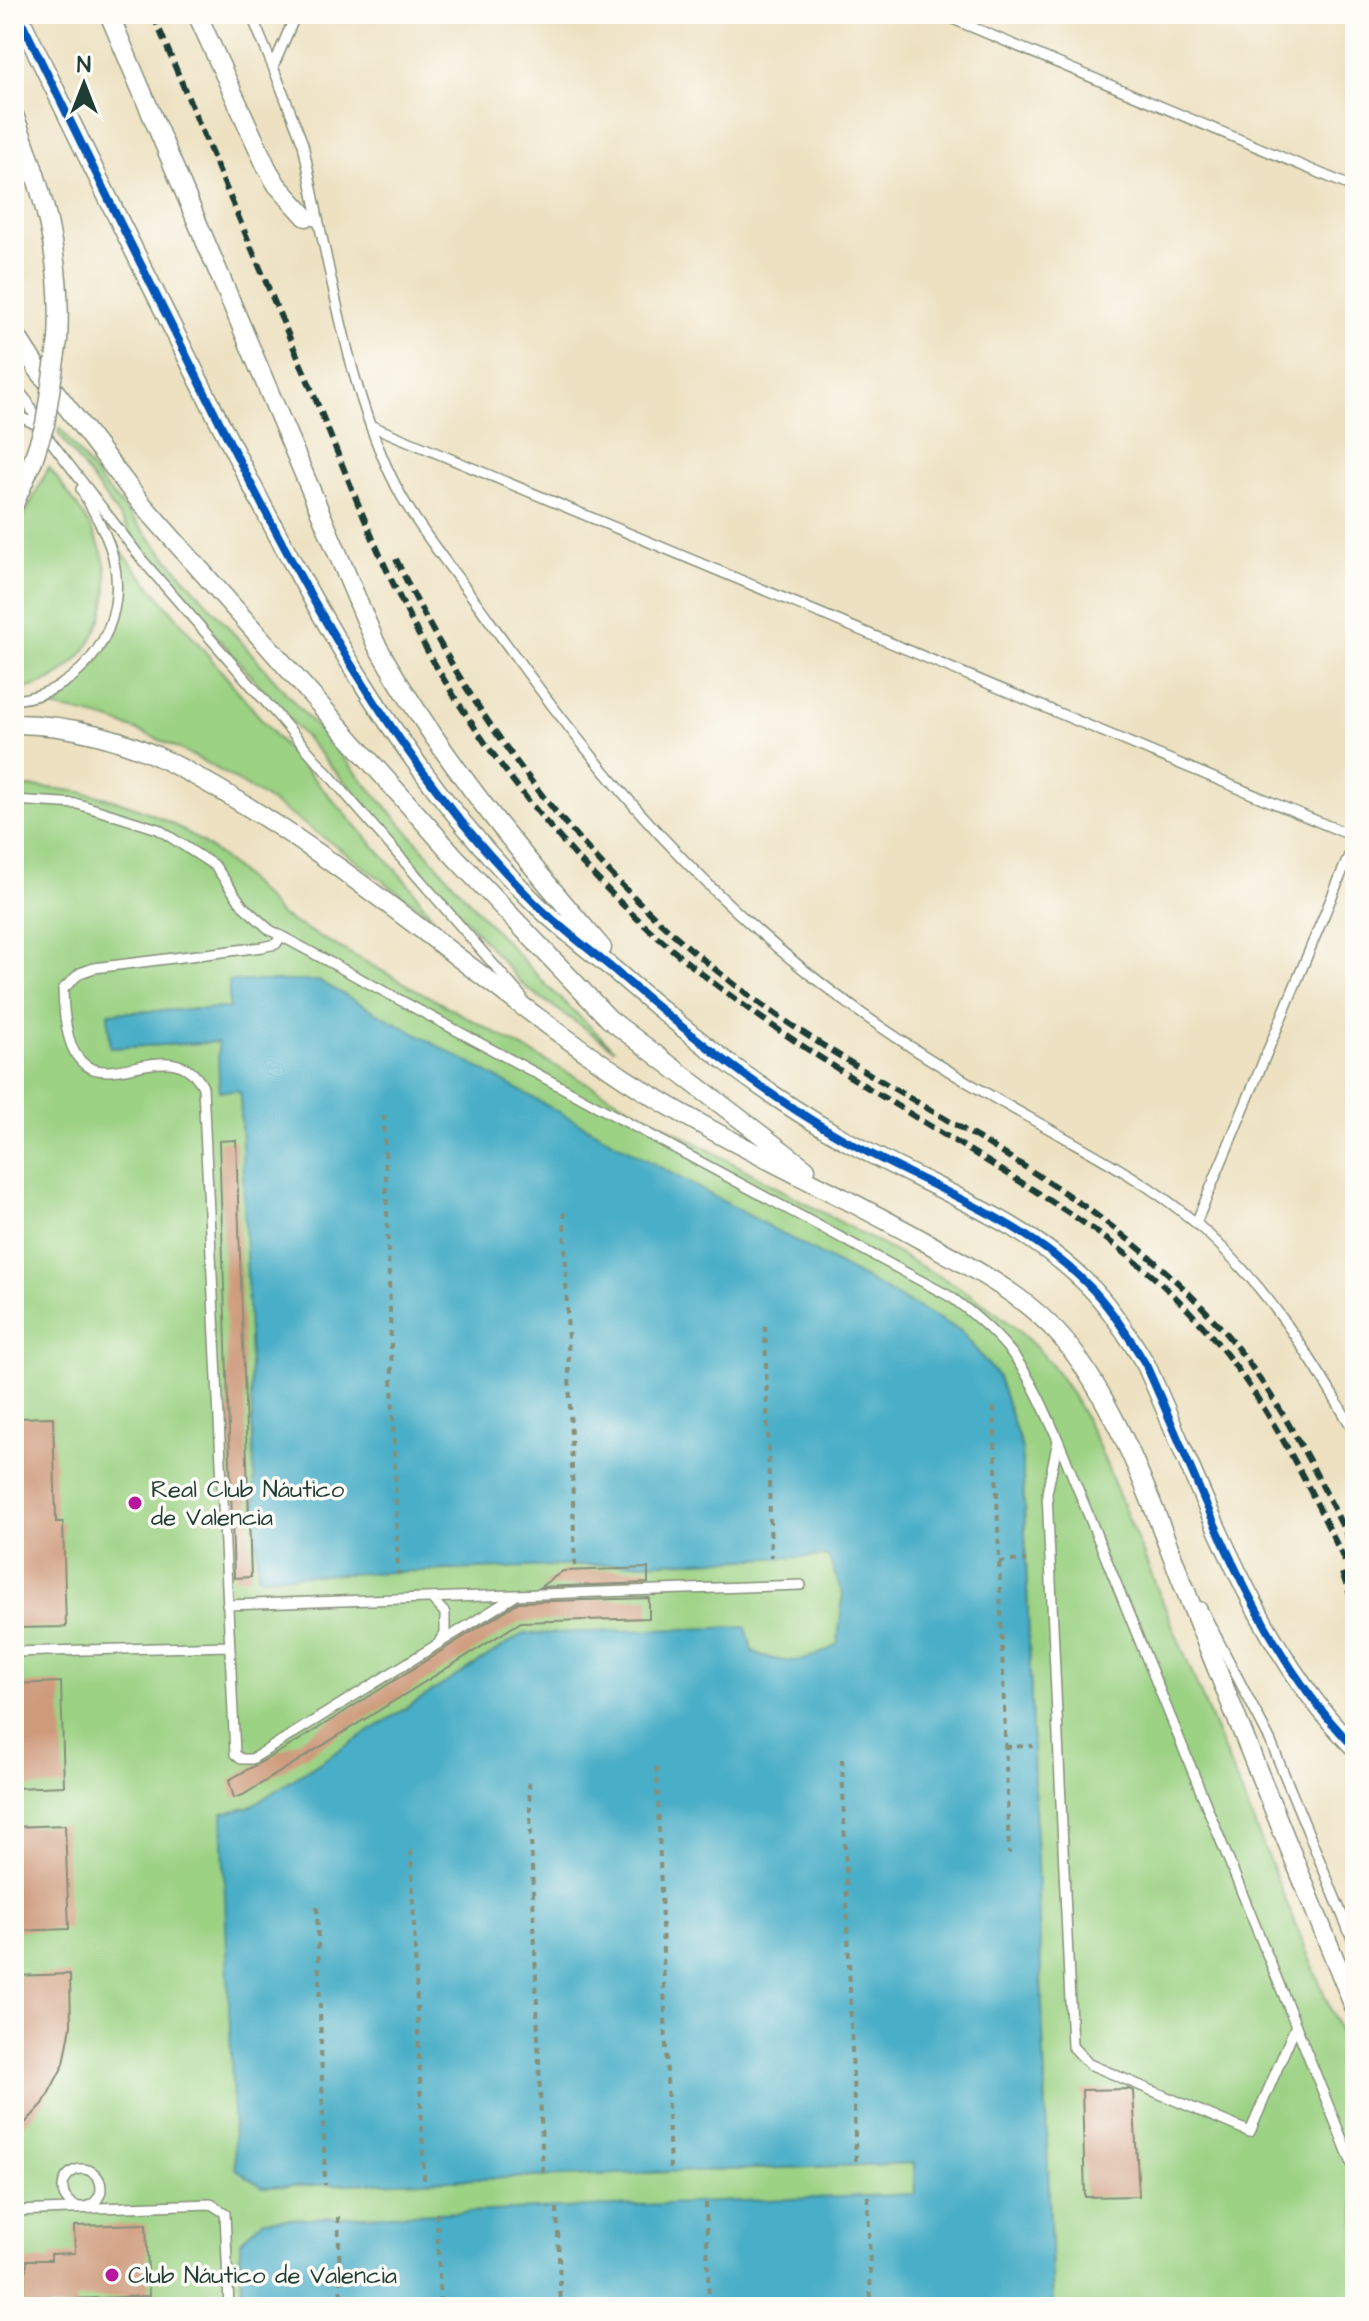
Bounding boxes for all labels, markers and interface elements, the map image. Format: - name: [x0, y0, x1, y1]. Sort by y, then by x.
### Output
- north arrow: [44, 44, 124, 124]
- text: N: [77, 50, 91, 81]
- place label: Real Club Náutico de Valencia: [151, 1473, 345, 1535]
- marker: Real Club Náutico de Valencia: [126, 1494, 144, 1512]
- place label: Club Náutico de Valencia: [128, 2259, 397, 2293]
- marker: Club Náutico de Valencia: [103, 2266, 121, 2284]

